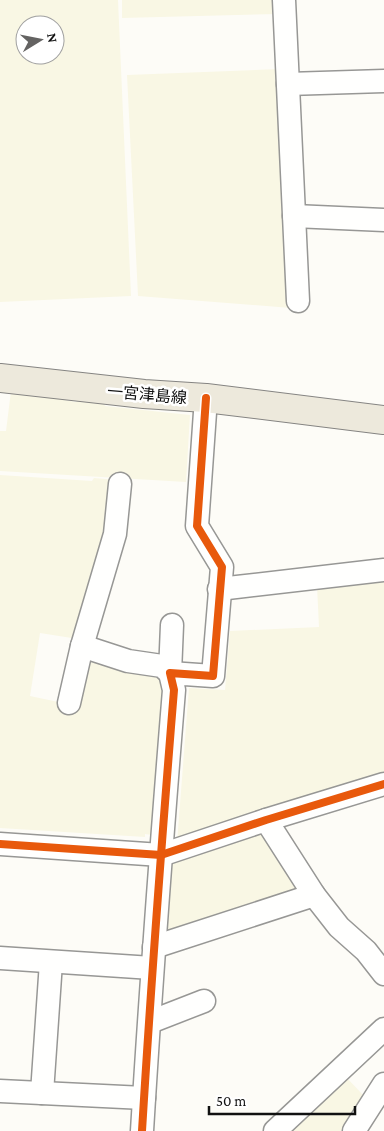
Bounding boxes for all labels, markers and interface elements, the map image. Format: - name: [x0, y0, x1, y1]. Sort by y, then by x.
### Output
- north arrow: [15, 15, 65, 65]
- text: N: [44, 32, 62, 44]
- street label: 一宮津島線: [106, 383, 188, 406]
- scale bar: [209, 1084, 355, 1116]
- text: 50 m: [216, 1093, 246, 1109]

